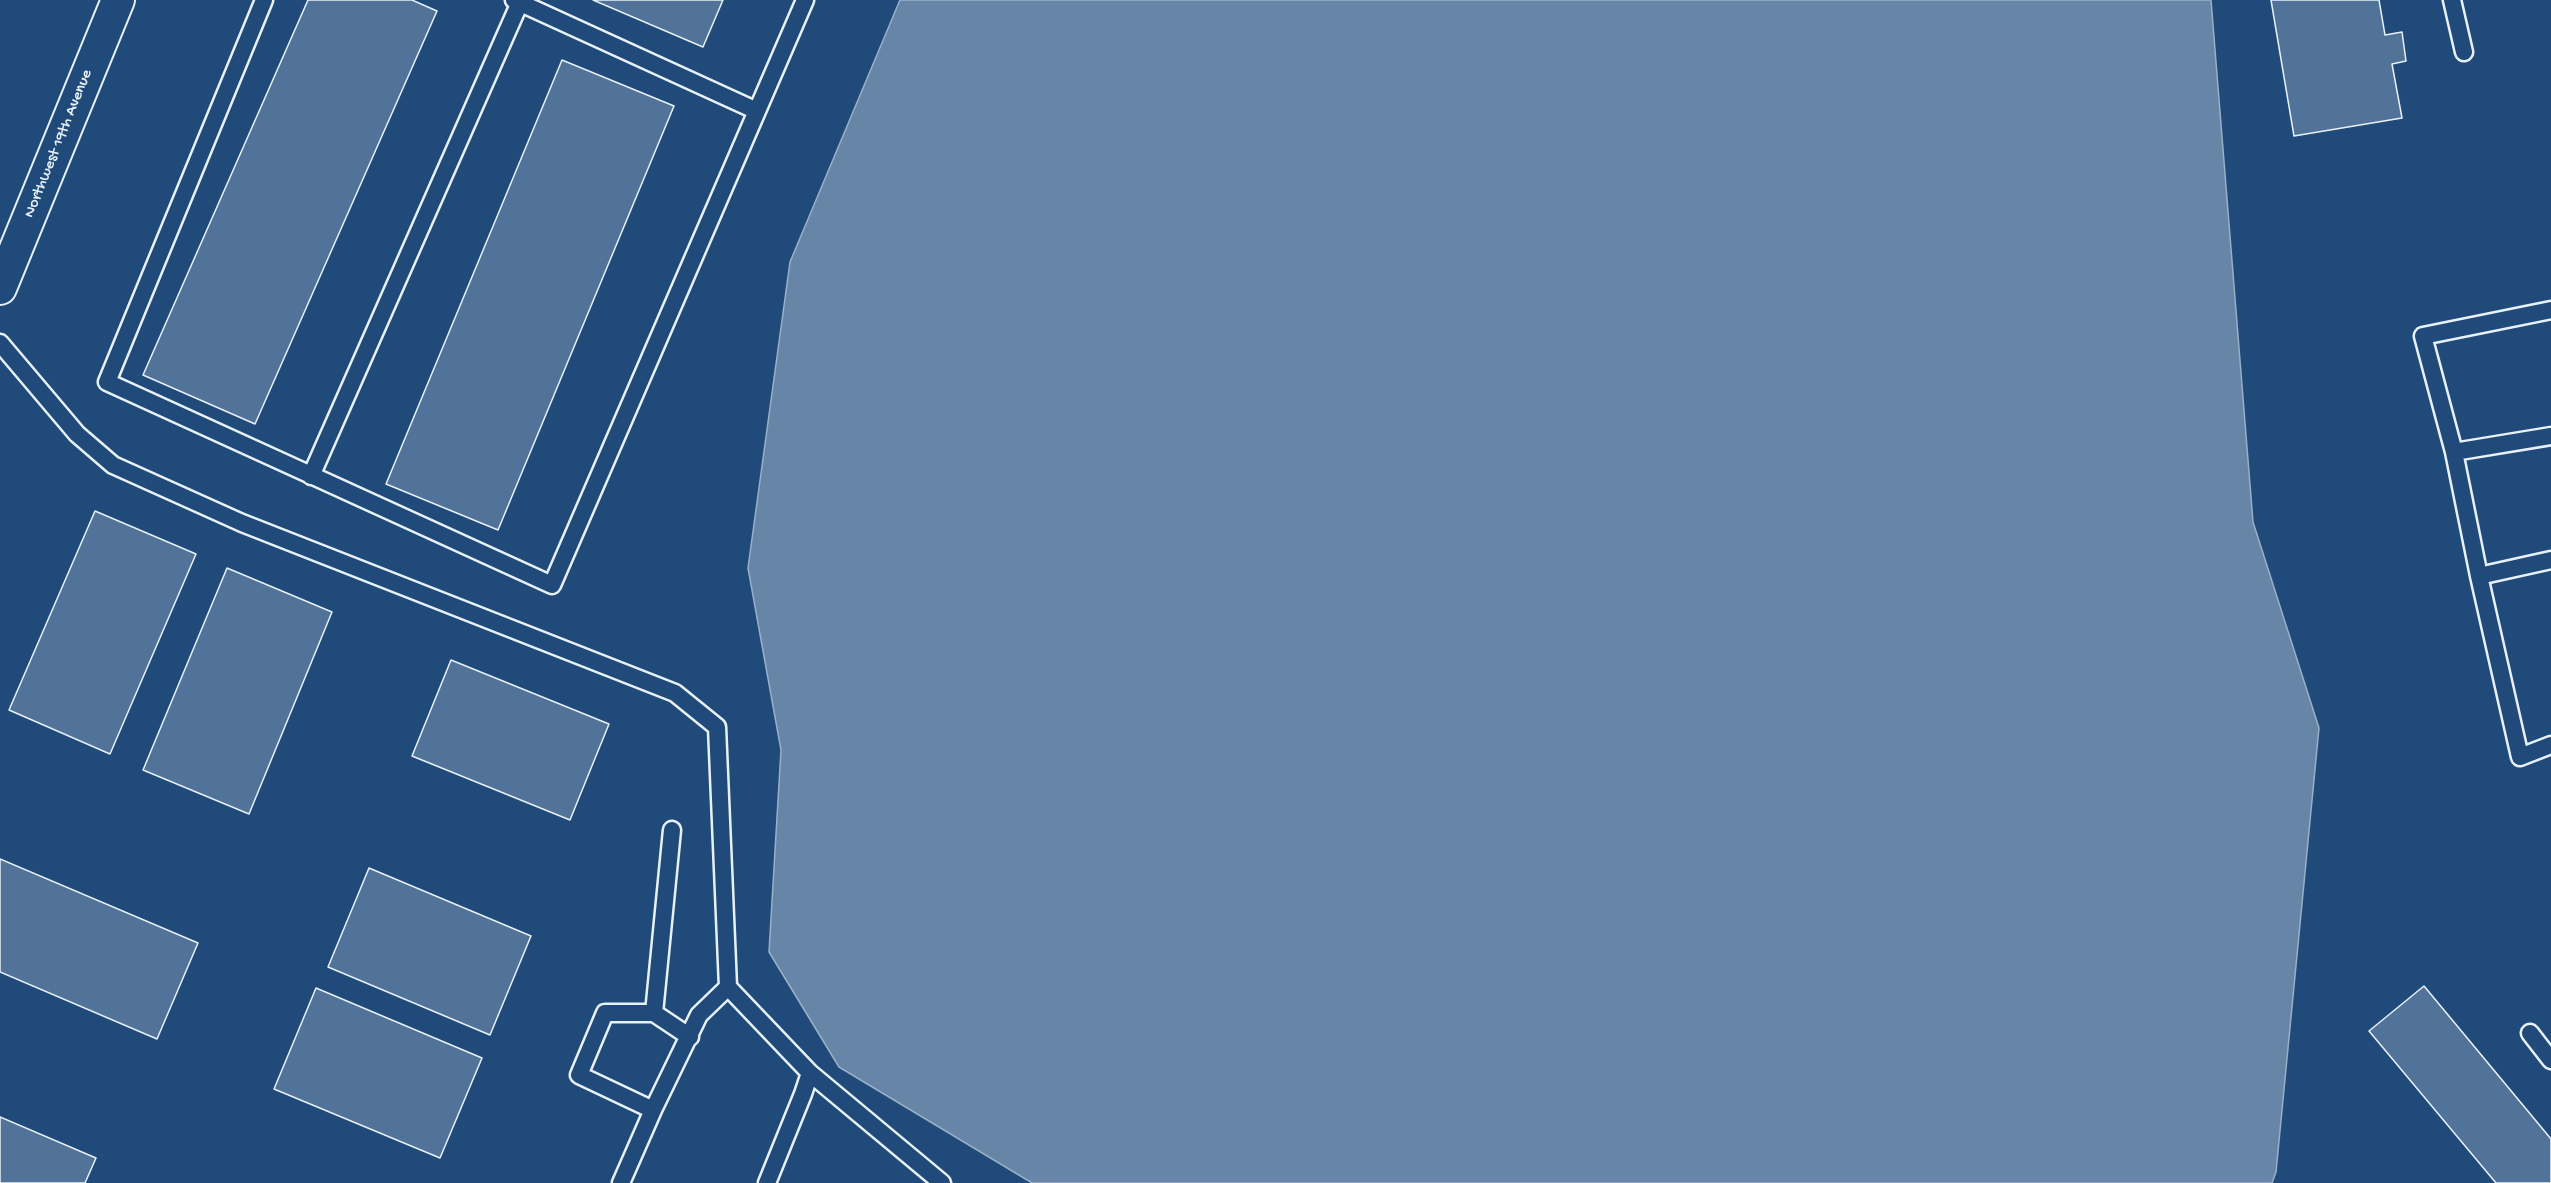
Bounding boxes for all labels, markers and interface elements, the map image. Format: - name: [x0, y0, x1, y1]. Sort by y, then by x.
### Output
- street label: Northwest 19th Avenue: [21, 67, 97, 221]

